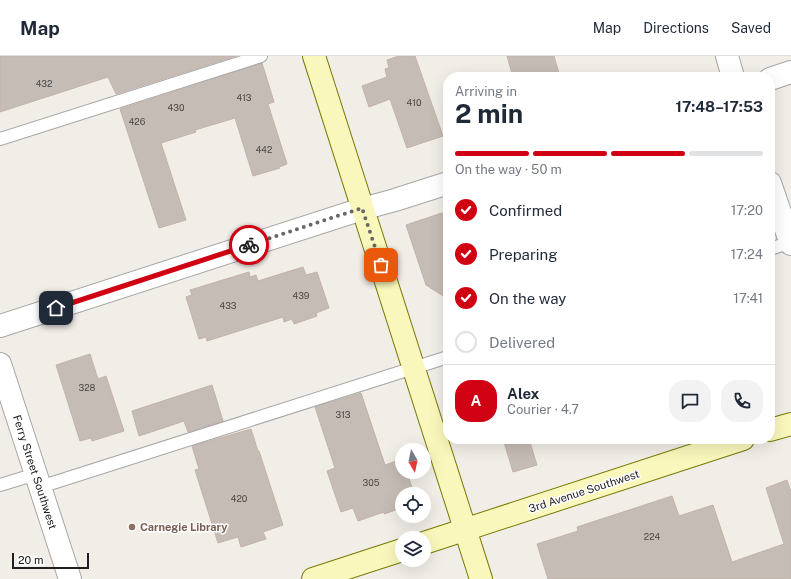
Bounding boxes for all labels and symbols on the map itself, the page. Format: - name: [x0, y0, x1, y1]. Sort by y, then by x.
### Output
- house number: 432: [36, 78, 52, 89]
- house number: 413: [237, 92, 252, 103]
- house number: 410: [407, 97, 422, 108]
- house number: 430: [168, 102, 185, 113]
- house number: 426: [129, 116, 146, 127]
- house number: 442: [256, 144, 272, 155]
- courier: [229, 225, 269, 265]
- pin: [364, 248, 398, 282]
- house number: 439: [293, 290, 310, 301]
- pin: [39, 291, 73, 325]
- house number: 433: [220, 300, 237, 311]
- house number: 328: [79, 382, 96, 393]
- house number: 313: [335, 409, 351, 420]
- street label: Ferry Street Southwest: [11, 413, 59, 531]
- north arrow: [395, 443, 431, 479]
- street label: 3rd Avenue Southwest: [527, 467, 641, 515]
- house number: 305: [363, 477, 380, 488]
- house number: 420: [231, 493, 248, 504]
- place label: Carnegie Library: [140, 521, 228, 533]
- marker: Carnegie Library: [127, 522, 137, 532]
- house number: 224: [644, 531, 661, 542]
- scale bar: [12, 551, 89, 570]

